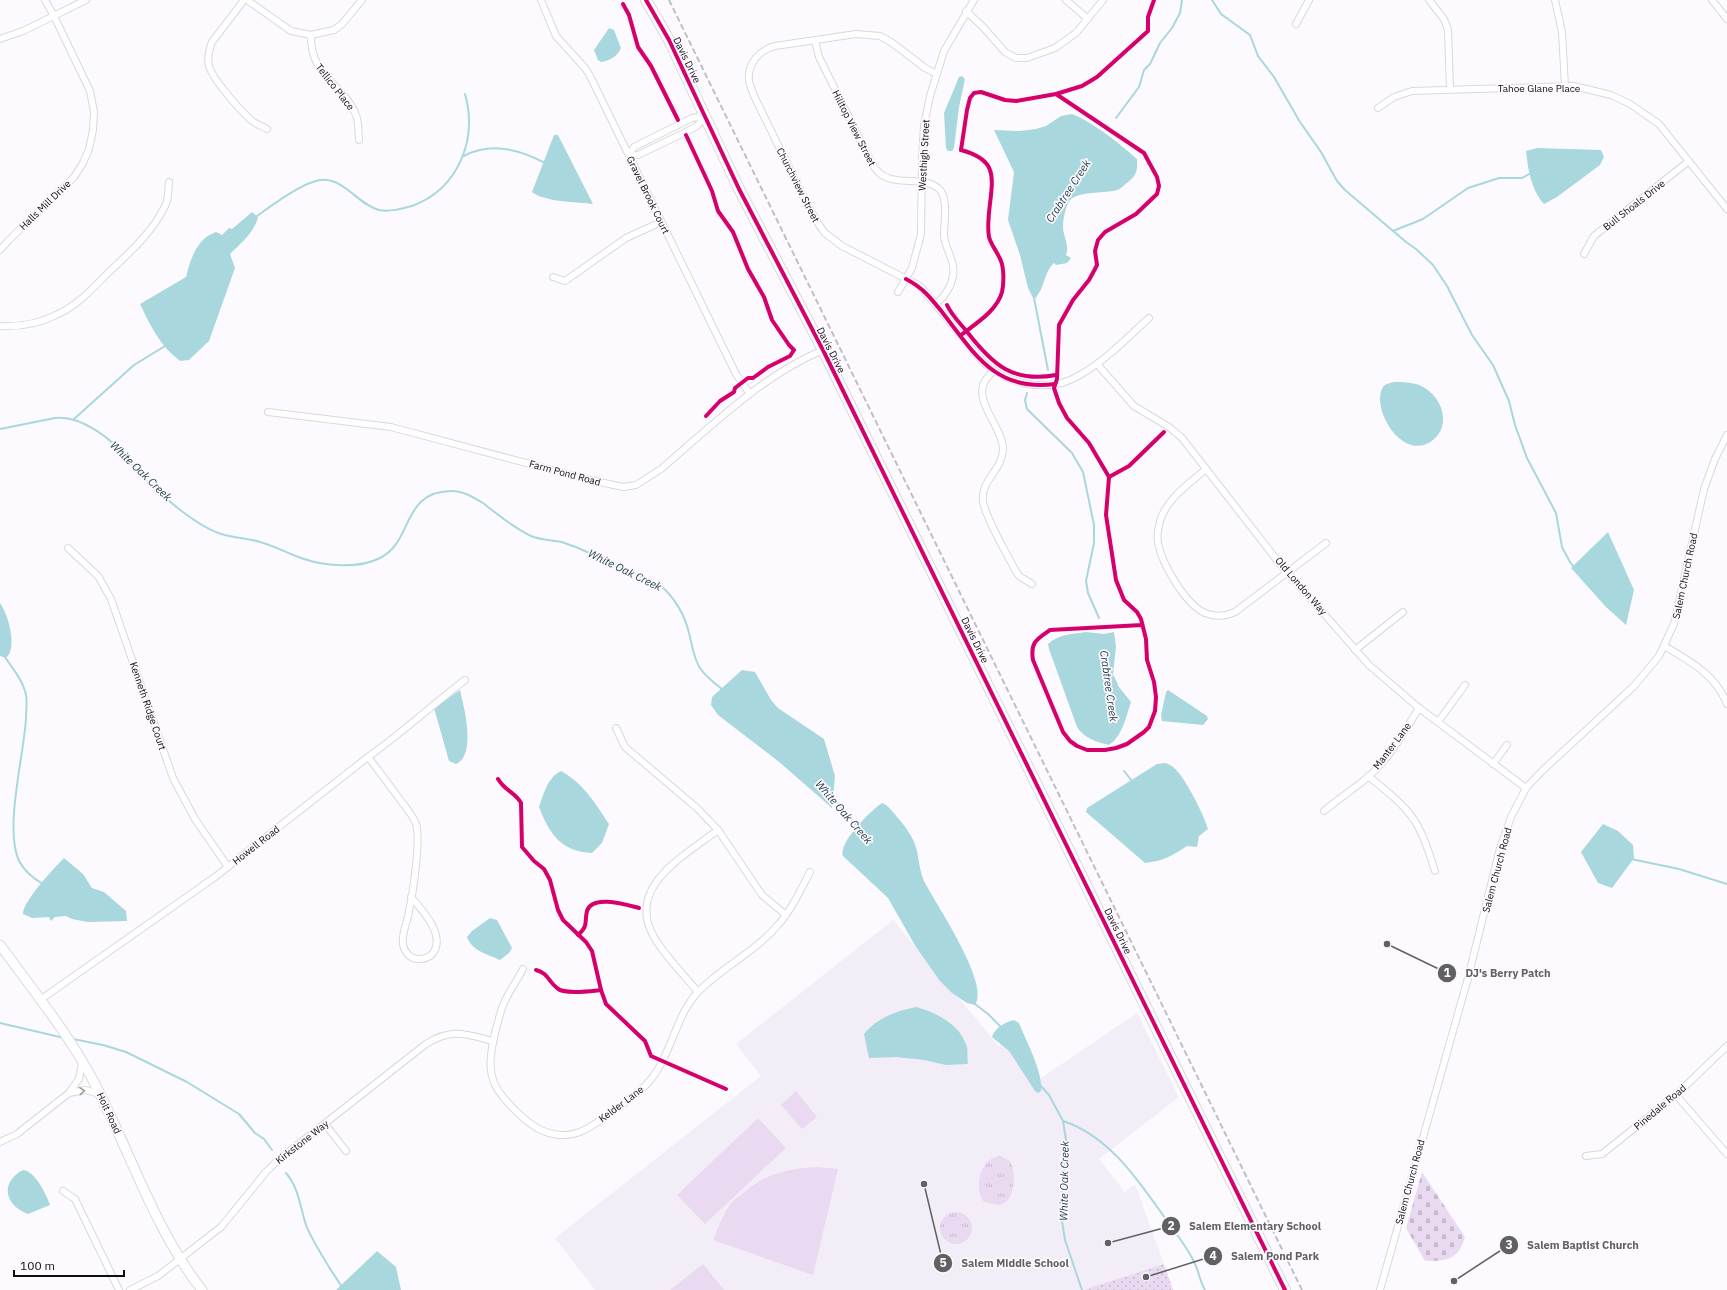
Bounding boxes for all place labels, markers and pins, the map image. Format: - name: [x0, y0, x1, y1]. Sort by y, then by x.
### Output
- callout: DJ's Berry Patch: [1437, 961, 1559, 984]
- callout: Salem Elementary School: [1161, 1214, 1329, 1237]
- callout: Salem Baptist Church: [1499, 1234, 1647, 1257]
- callout: Salem Pond Park: [1203, 1245, 1327, 1268]
- callout: Salem Middle School: [933, 1252, 1076, 1275]

